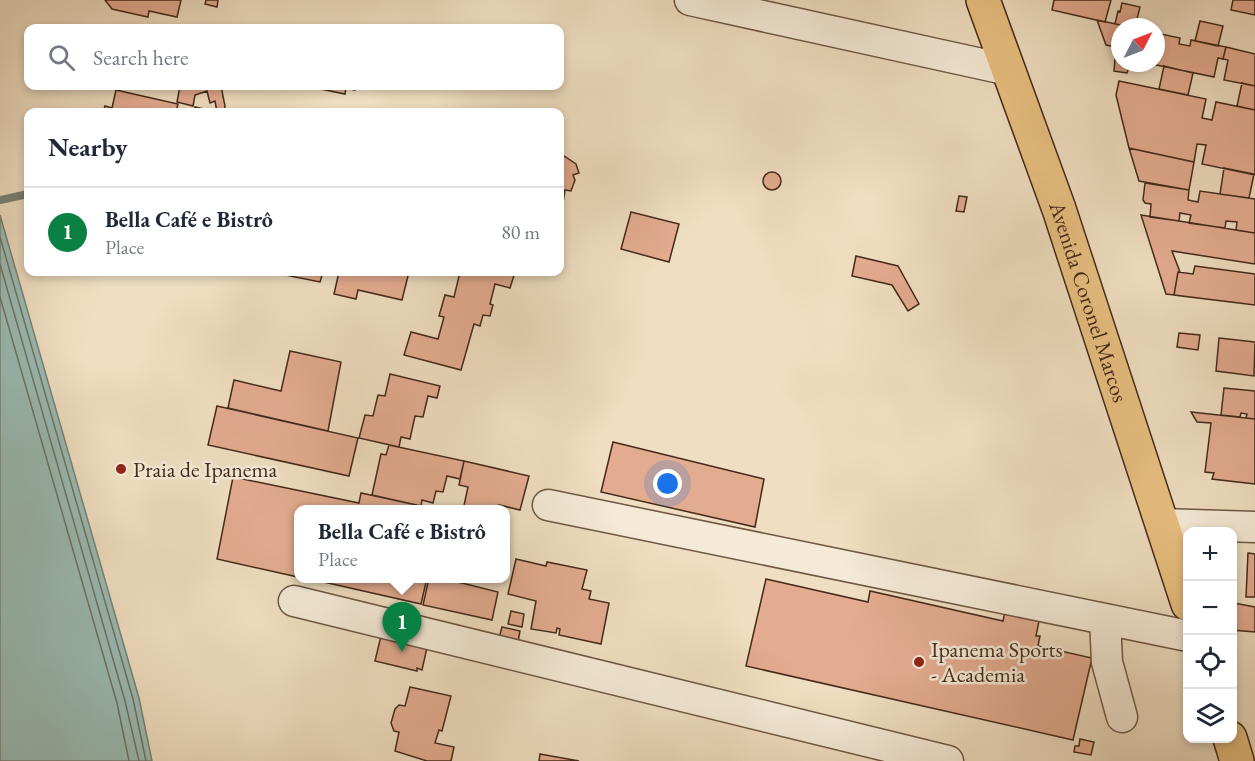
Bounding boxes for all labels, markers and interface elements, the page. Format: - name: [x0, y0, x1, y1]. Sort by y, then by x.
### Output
- north arrow: [1111, 18, 1165, 72]
- search box: [24, 24, 564, 90]
- icon: search: [45, 41, 78, 74]
- text: Search here: [93, 43, 188, 72]
- text: Nearby: [48, 130, 128, 164]
- street label: Avenida Coronel Marcos: [1043, 196, 1136, 406]
- text: Bella Café e Bistrô: [105, 205, 273, 234]
- text: 1: [62, 219, 73, 245]
- text: 80 m: [501, 219, 540, 245]
- text: Place: [105, 234, 144, 260]
- place label: Praia de Ipanema: [133, 455, 277, 484]
- marker: Praia de Ipanema: [114, 462, 128, 476]
- your location: [653, 469, 682, 498]
- popup: [294, 505, 510, 583]
- text: Bella Café e Bistrô: [318, 517, 486, 546]
- map controls: [1183, 527, 1237, 743]
- button: +: [1183, 527, 1237, 581]
- text: Place: [318, 546, 357, 572]
- button: −: [1183, 581, 1237, 635]
- pin: 1: [382, 602, 422, 652]
- place label: Ipanema Sports - Academia: [931, 635, 1063, 689]
- button: locate: [1183, 635, 1237, 689]
- marker: Ipanema Sports - Academia: [912, 655, 926, 669]
- button: layers: [1183, 689, 1237, 743]

